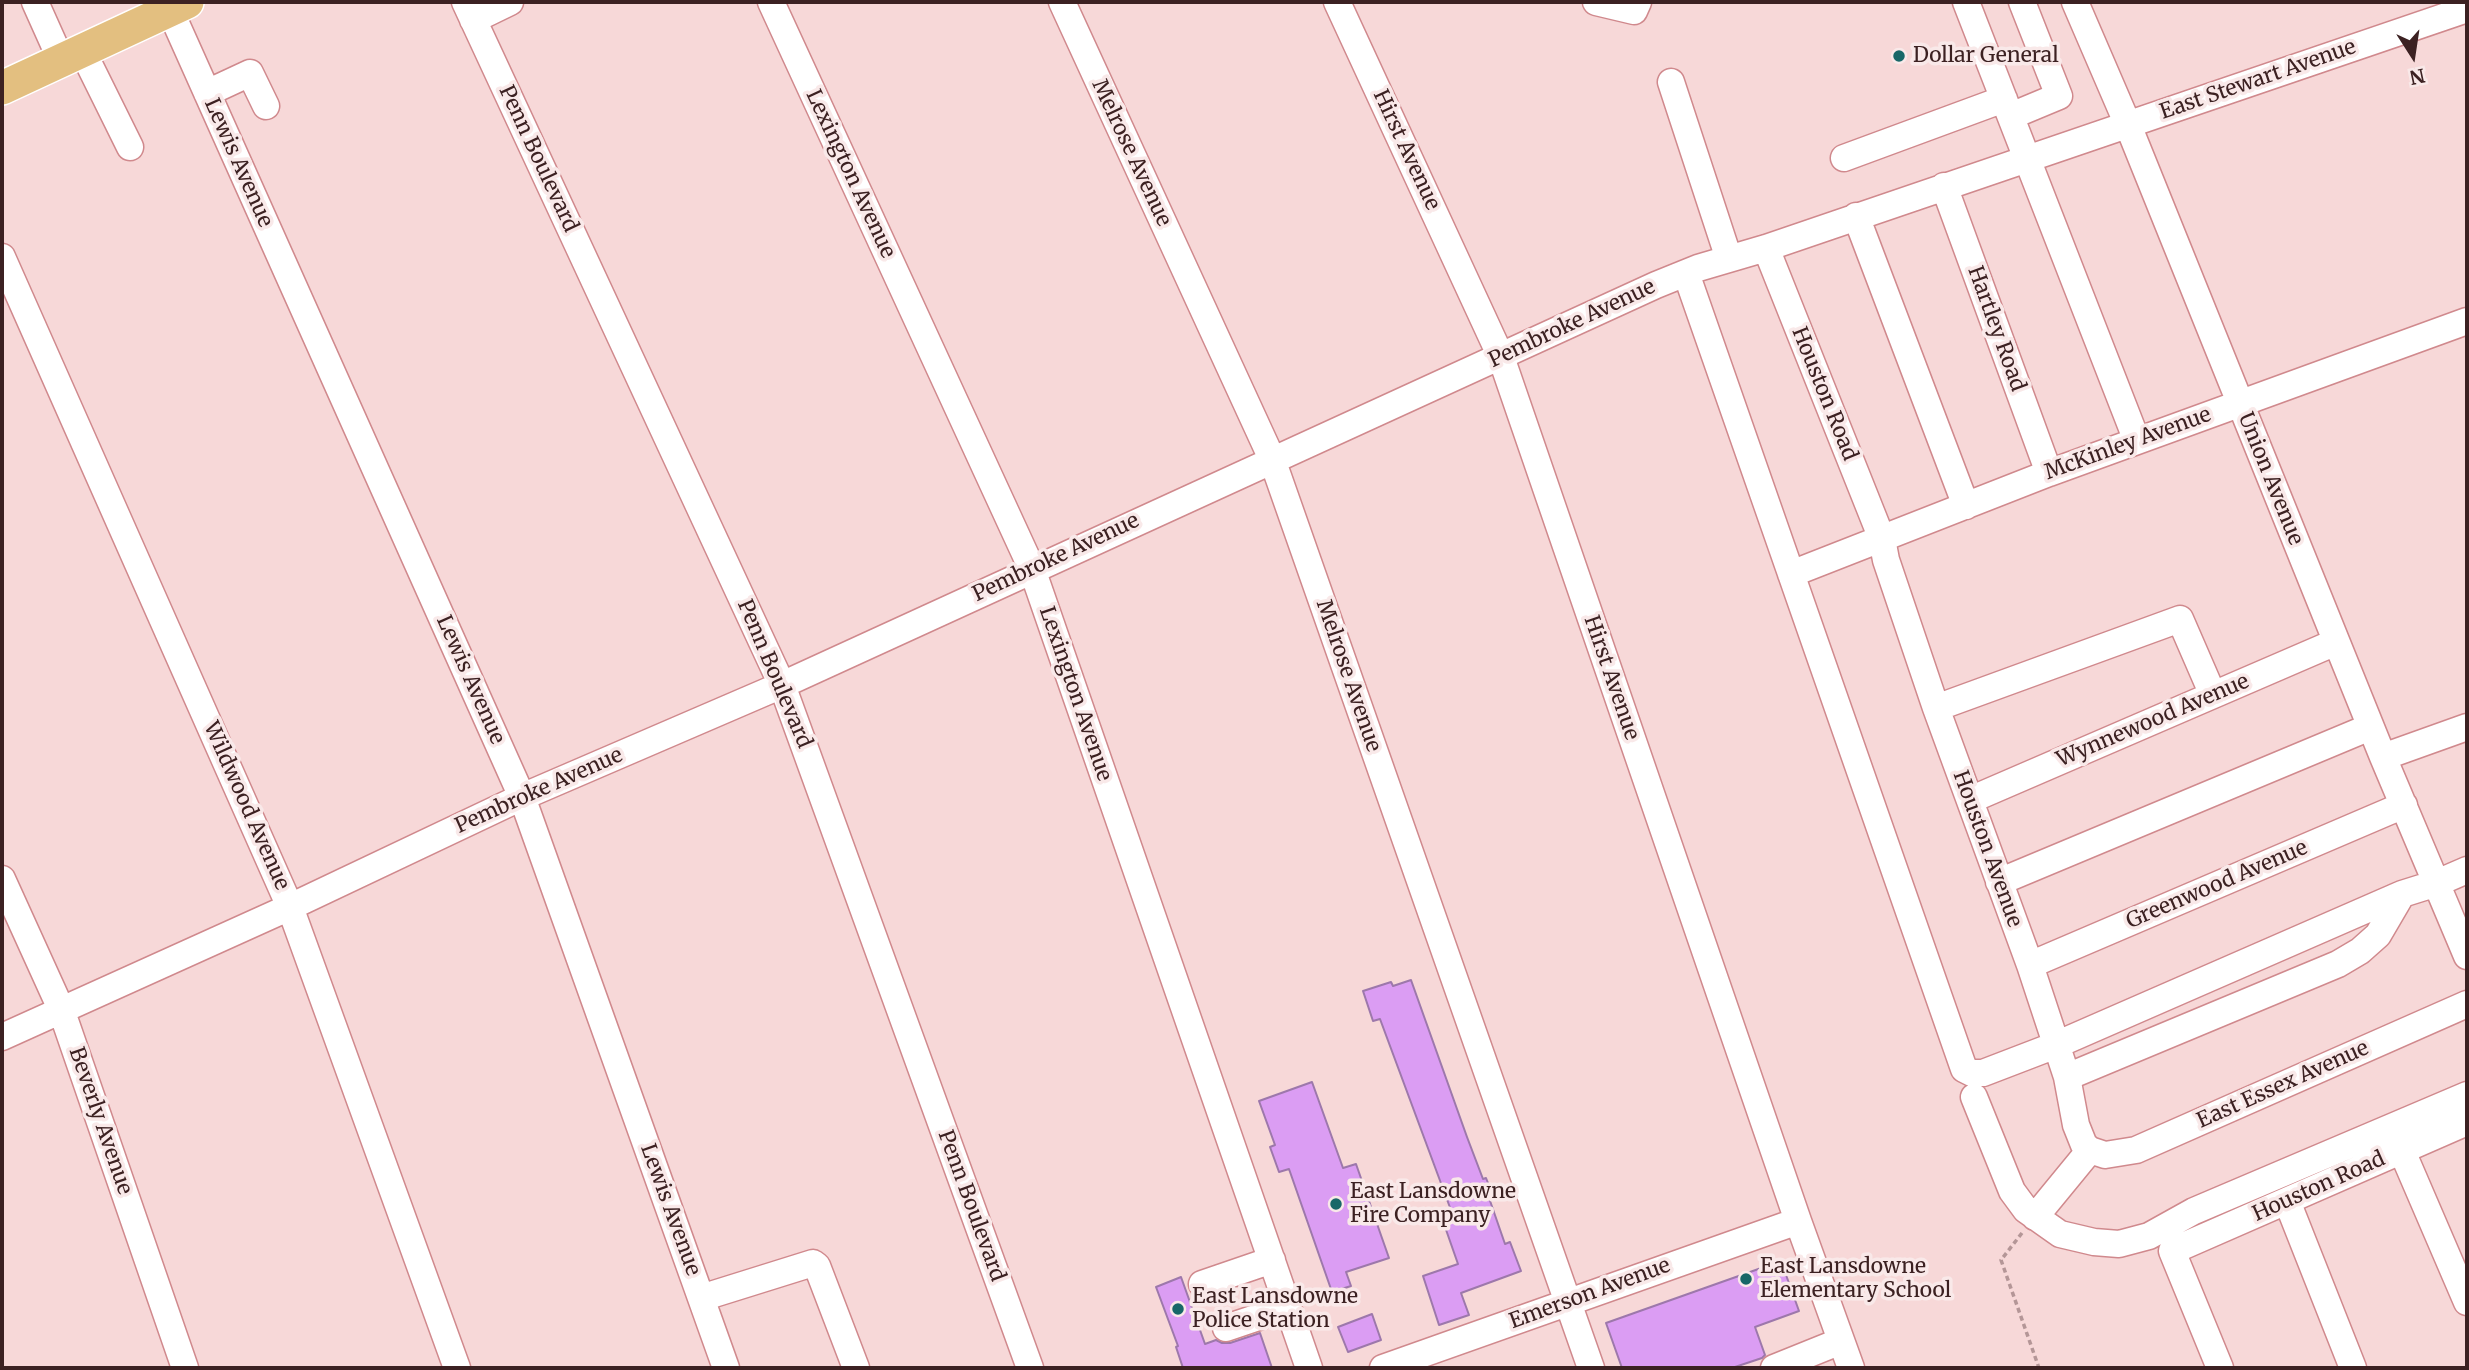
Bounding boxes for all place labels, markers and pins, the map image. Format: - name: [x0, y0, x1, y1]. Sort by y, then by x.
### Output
- place label: Dollar General: [1913, 43, 2059, 69]
- marker: Dollar General: [1891, 48, 1907, 64]
- place label: East Lansdowne Fire Company: [1350, 1179, 1516, 1229]
- marker: East Lansdowne Fire Company: [1328, 1196, 1344, 1212]
- place label: East Lansdowne Elementary School: [1760, 1254, 1951, 1304]
- marker: East Lansdowne Elementary School: [1738, 1271, 1754, 1287]
- place label: East Lansdowne Police Station: [1192, 1284, 1358, 1334]
- marker: East Lansdowne Police Station: [1170, 1301, 1186, 1317]

